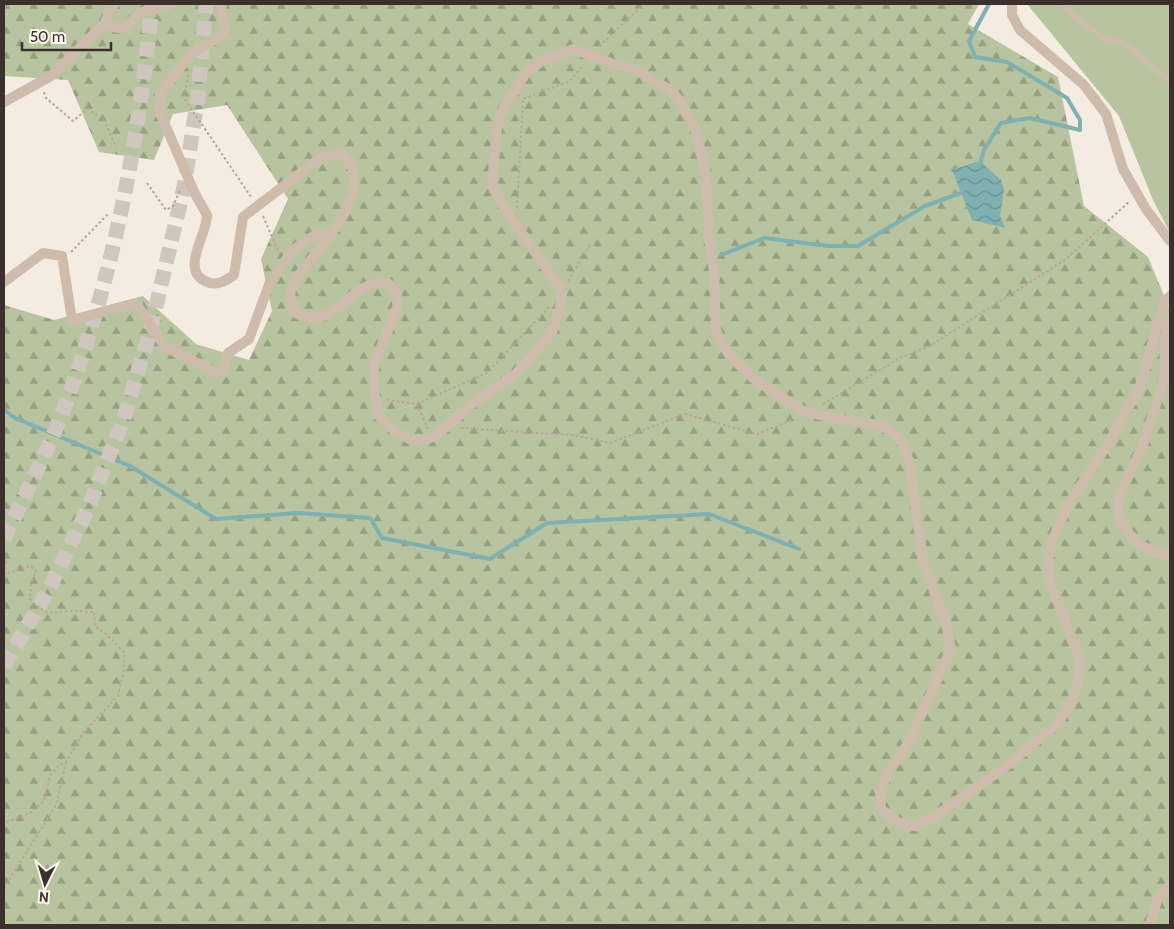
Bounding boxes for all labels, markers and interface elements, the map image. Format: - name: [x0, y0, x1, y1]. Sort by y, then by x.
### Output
- scale bar: [22, 20, 111, 52]
- text: 50 m: [30, 28, 65, 46]
- north arrow: [20, 859, 70, 909]
- text: N: [38, 888, 50, 906]

